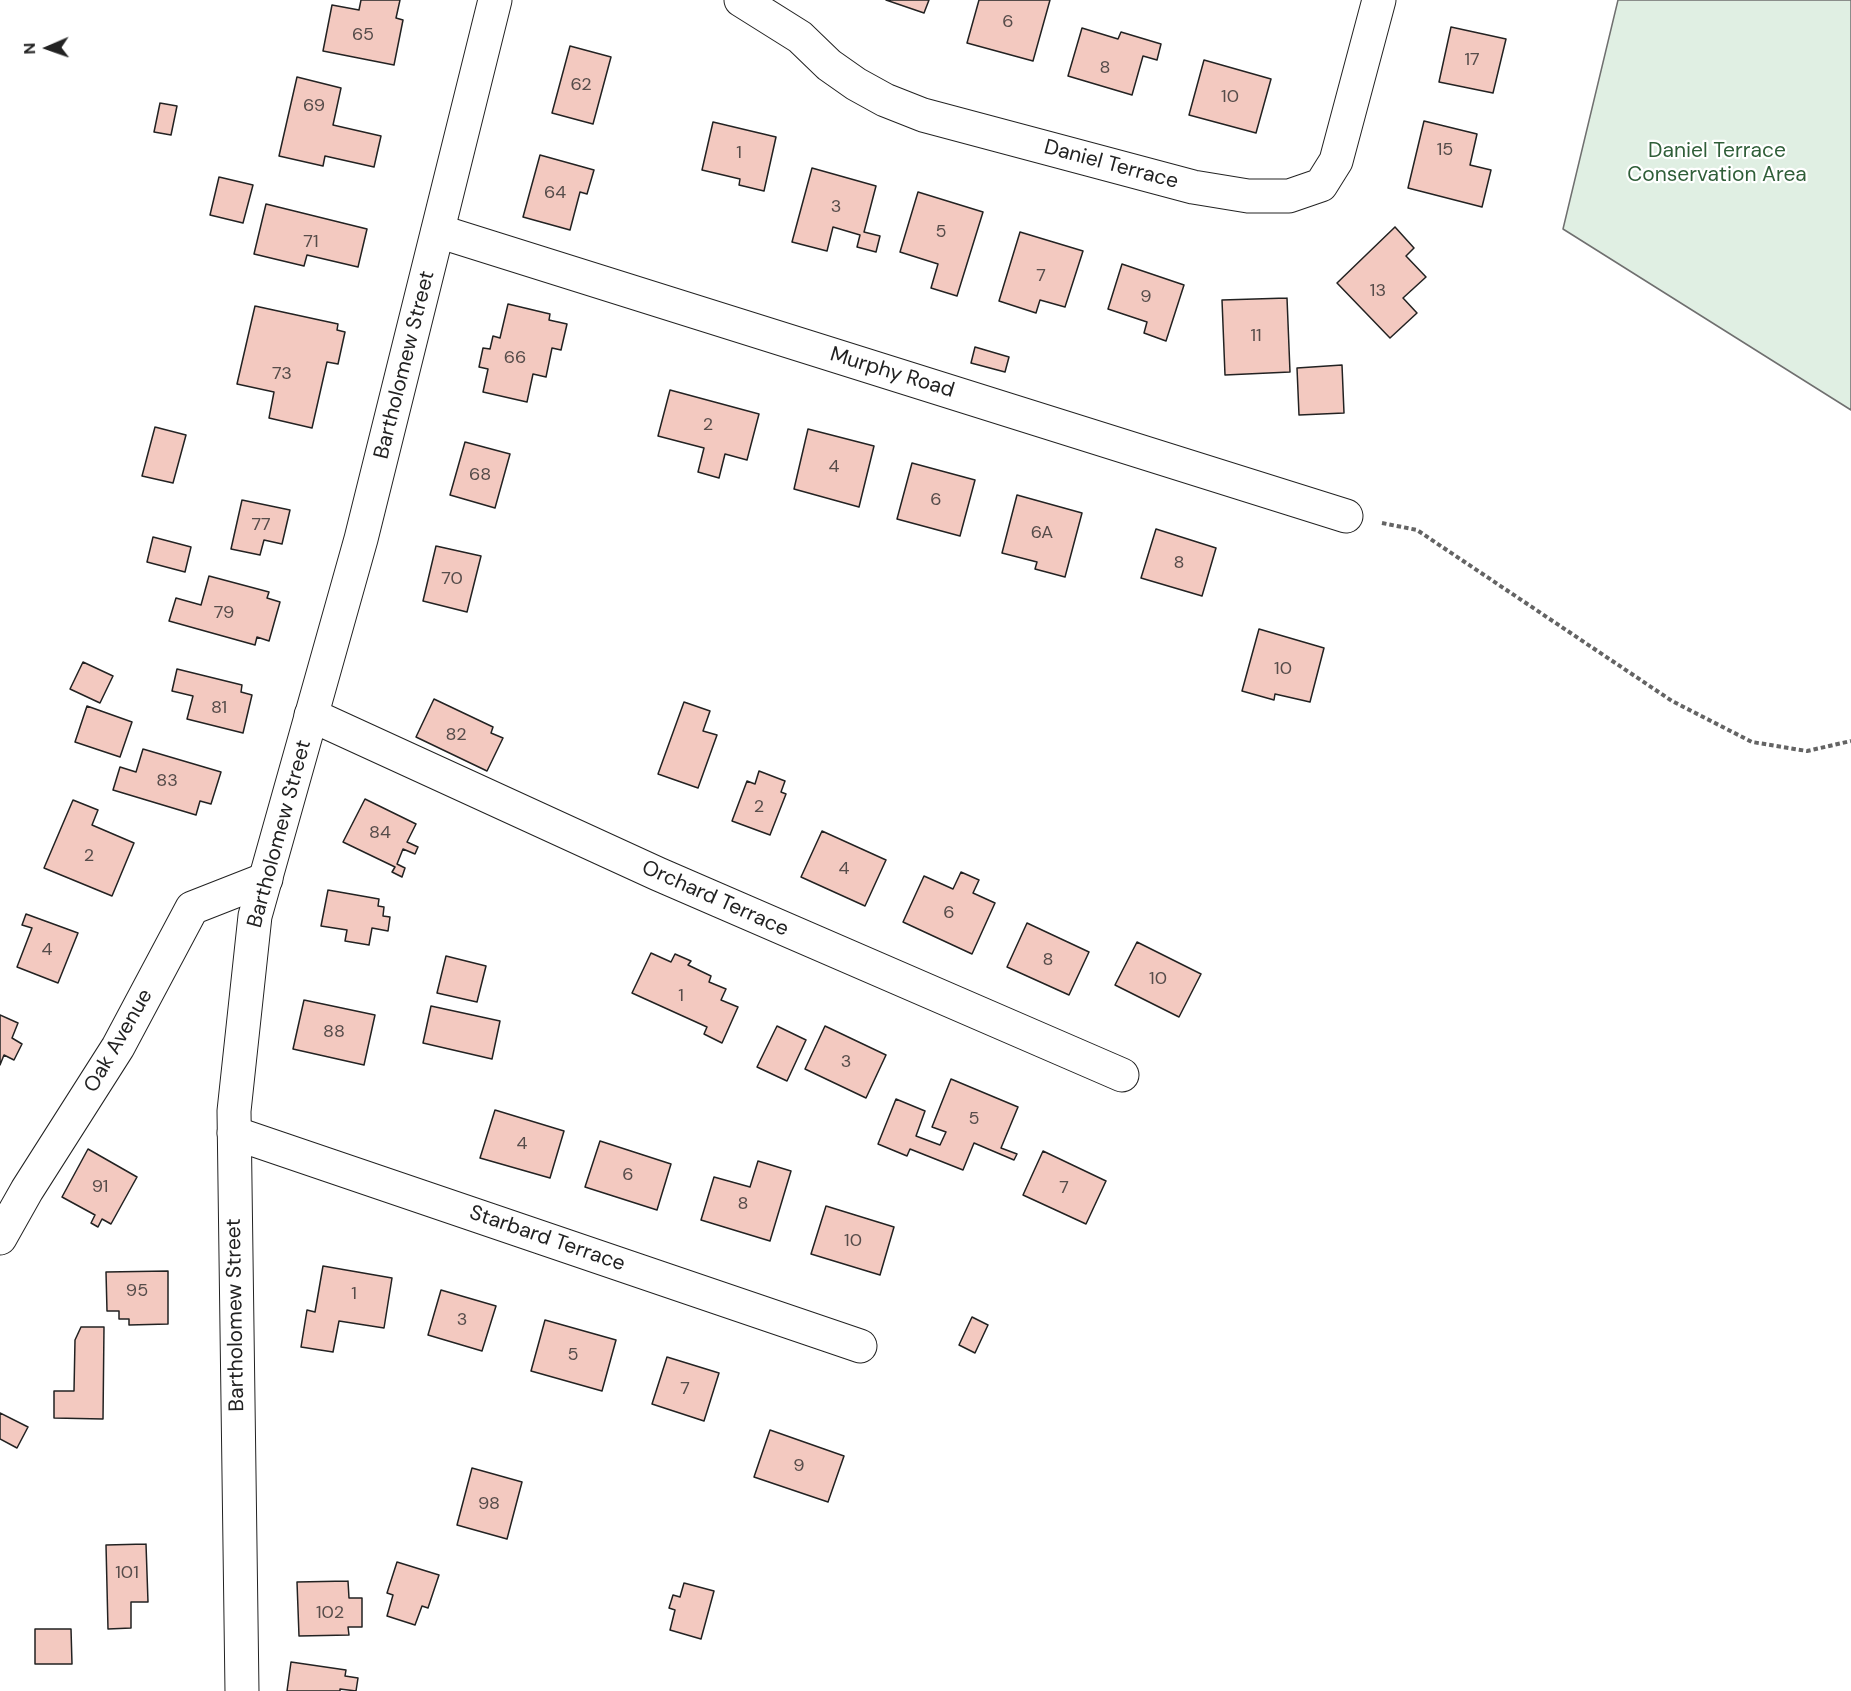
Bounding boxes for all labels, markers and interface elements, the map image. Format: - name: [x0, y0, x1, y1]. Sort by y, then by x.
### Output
- house number: 6: [1002, 11, 1014, 33]
- north arrow: [18, 18, 78, 78]
- house number: 65: [352, 24, 374, 46]
- text: N: [19, 42, 40, 55]
- house number: 17: [1464, 49, 1480, 71]
- house number: 8: [1100, 57, 1110, 79]
- house number: 62: [570, 74, 592, 96]
- house number: 10: [1221, 86, 1239, 108]
- house number: 69: [303, 95, 325, 117]
- street label: Daniel Terrace: [1041, 135, 1181, 195]
- park label: Daniel Terrace Conservation Area: [1627, 138, 1807, 188]
- house number: 15: [1437, 139, 1453, 161]
- house number: 1: [736, 142, 742, 164]
- house number: 64: [544, 182, 566, 204]
- house number: 3: [831, 196, 841, 218]
- house number: 5: [936, 221, 946, 243]
- house number: 71: [303, 231, 319, 253]
- house number: 7: [1036, 265, 1046, 287]
- street label: Bartholomew Street: [369, 268, 441, 462]
- house number: 13: [1370, 280, 1386, 302]
- house number: 9: [1140, 286, 1152, 308]
- house number: 11: [1250, 325, 1262, 347]
- street label: Murphy Road: [827, 342, 957, 404]
- house number: 66: [504, 347, 526, 369]
- house number: 73: [272, 363, 292, 385]
- house number: 2: [703, 414, 713, 436]
- house number: 4: [829, 456, 839, 478]
- house number: 68: [469, 464, 491, 486]
- house number: 6: [930, 489, 942, 511]
- house number: 77: [251, 514, 271, 536]
- house number: 6A: [1031, 522, 1053, 544]
- house number: 8: [1174, 552, 1184, 574]
- house number: 70: [441, 568, 463, 590]
- house number: 79: [214, 602, 234, 624]
- house number: 10: [1274, 658, 1292, 680]
- house number: 81: [211, 697, 227, 719]
- house number: 82: [445, 724, 467, 746]
- street label: Bartholomew Street: [243, 737, 317, 931]
- house number: 83: [156, 770, 178, 792]
- house number: 2: [754, 796, 764, 818]
- house number: 84: [369, 822, 391, 844]
- house number: 2: [84, 845, 94, 867]
- street label: Orchard Terrace: [638, 855, 792, 943]
- house number: 4: [839, 858, 849, 880]
- house number: 6: [943, 902, 955, 924]
- house number: 4: [42, 939, 52, 961]
- house number: 8: [1043, 949, 1053, 971]
- house number: 10: [1149, 968, 1167, 990]
- street label: Oak Avenue: [79, 985, 159, 1097]
- house number: 1: [678, 985, 684, 1007]
- house number: 88: [323, 1021, 345, 1043]
- house number: 3: [841, 1051, 851, 1073]
- house number: 5: [969, 1108, 979, 1130]
- house number: 4: [517, 1133, 527, 1155]
- house number: 6: [622, 1164, 634, 1186]
- house number: 91: [92, 1176, 108, 1198]
- house number: 7: [1059, 1177, 1069, 1199]
- house number: 8: [738, 1193, 748, 1215]
- street label: Starbard Terrace: [466, 1201, 628, 1277]
- street label: Bartholomew Street: [222, 1218, 250, 1412]
- house number: 10: [844, 1230, 862, 1252]
- house number: 95: [126, 1280, 148, 1302]
- house number: 1: [351, 1283, 357, 1305]
- house number: 3: [457, 1309, 467, 1331]
- house number: 5: [568, 1344, 578, 1366]
- house number: 7: [680, 1378, 690, 1400]
- house number: 9: [793, 1455, 805, 1477]
- house number: 98: [478, 1493, 500, 1515]
- house number: 101: [115, 1562, 139, 1584]
- house number: 102: [316, 1602, 344, 1624]

